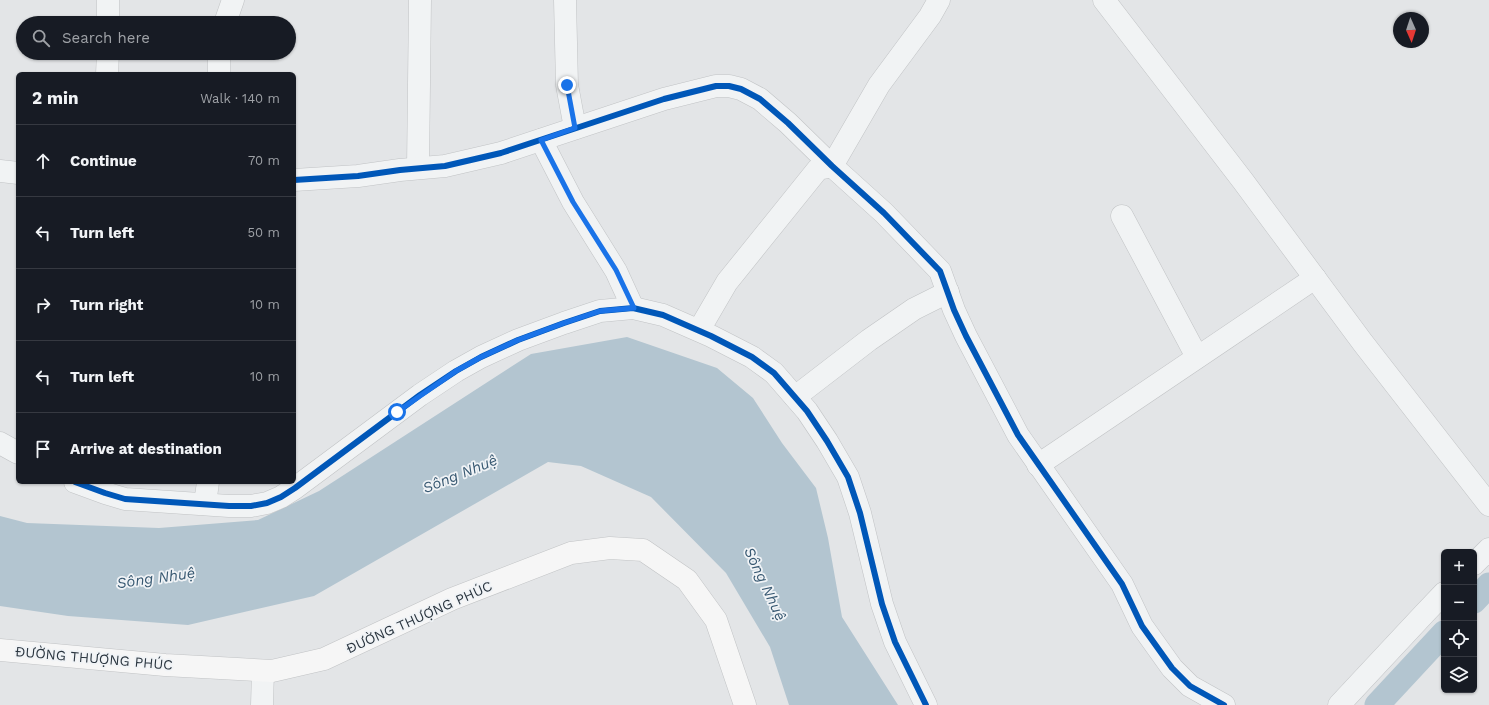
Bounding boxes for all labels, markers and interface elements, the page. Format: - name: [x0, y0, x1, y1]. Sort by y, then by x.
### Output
- north arrow: [1393, 12, 1429, 48]
- search box: [16, 16, 296, 60]
- icon: search: [30, 27, 52, 49]
- text: Search here: [62, 29, 150, 47]
- route end: [558, 76, 576, 94]
- text: 2 min: [32, 88, 78, 108]
- text: Walk · 140 m: [200, 91, 280, 106]
- icon: ahead: [32, 150, 54, 172]
- text: Continue: [70, 152, 137, 170]
- text: 70 m: [248, 153, 280, 168]
- icon: left: [32, 222, 54, 244]
- text: Turn left: [70, 224, 134, 242]
- text: 50 m: [248, 225, 280, 240]
- icon: right: [32, 294, 54, 316]
- text: Turn right: [70, 296, 143, 314]
- text: 10 m: [250, 297, 280, 312]
- icon: left: [32, 366, 54, 388]
- text: Turn left: [70, 368, 134, 386]
- text: 10 m: [250, 369, 280, 384]
- route start: [388, 403, 406, 421]
- icon: arrive: [32, 438, 54, 460]
- text: Arrive at destination: [70, 440, 222, 458]
- water label: Sông Nhuệ: [420, 451, 500, 497]
- water label: Sông Nhuệ: [740, 544, 790, 624]
- map controls: [1441, 549, 1477, 693]
- button: +: [1441, 549, 1477, 585]
- water label: Sông Nhuệ: [116, 564, 196, 592]
- street label: ĐƯỜNG THƯỢNG PHÚC: [344, 578, 494, 656]
- button: −: [1441, 585, 1477, 621]
- button: locate: [1441, 621, 1477, 657]
- street label: ĐƯỜNG THƯỢNG PHÚC: [15, 643, 173, 673]
- button: layers: [1441, 657, 1477, 693]

